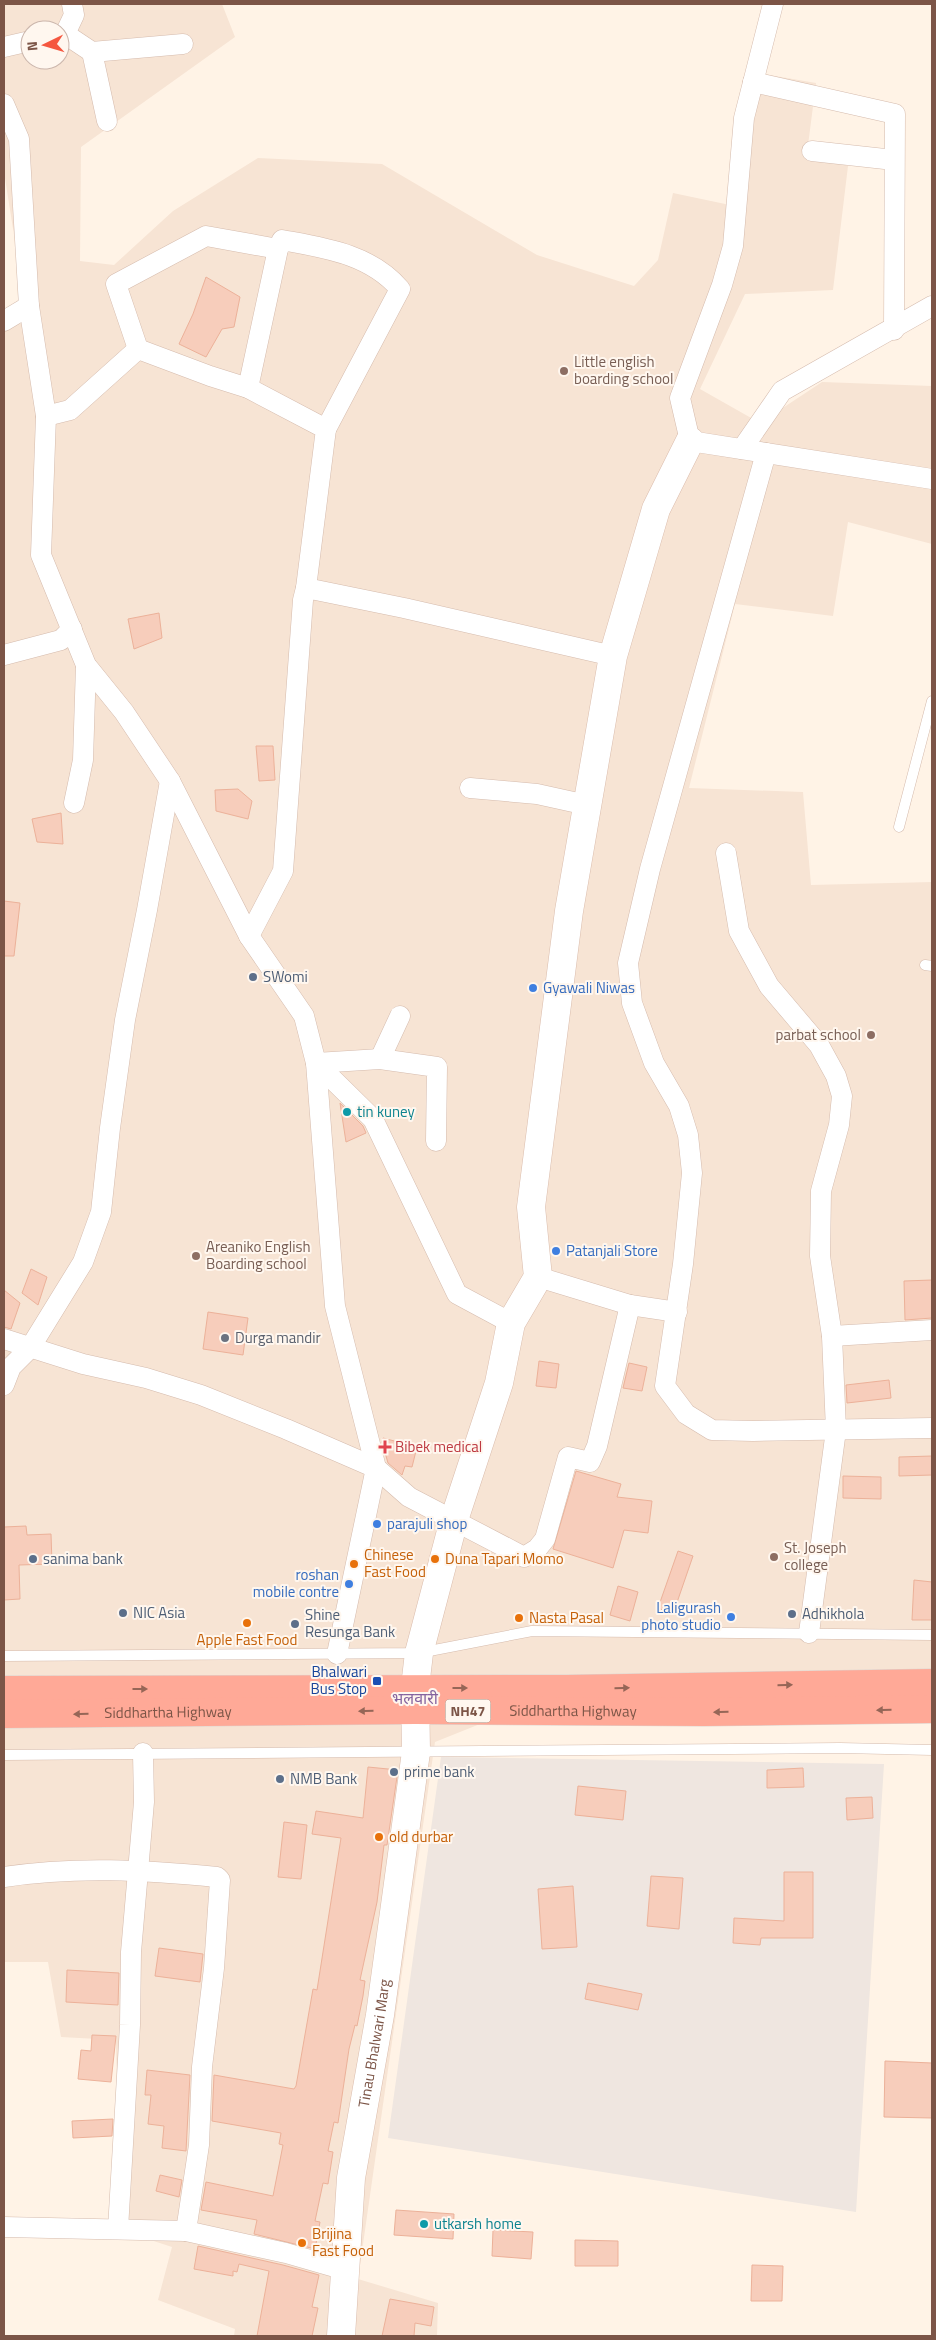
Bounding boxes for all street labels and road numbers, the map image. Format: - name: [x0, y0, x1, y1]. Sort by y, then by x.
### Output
- street label: Siddhartha Highway: [509, 1699, 637, 1723]
- street label: Siddhartha Highway: [104, 1700, 232, 1724]
- road number: NH47: [446, 1700, 490, 1722]
- street label: Tinau Bhalwari Marg: [352, 1977, 396, 2109]

